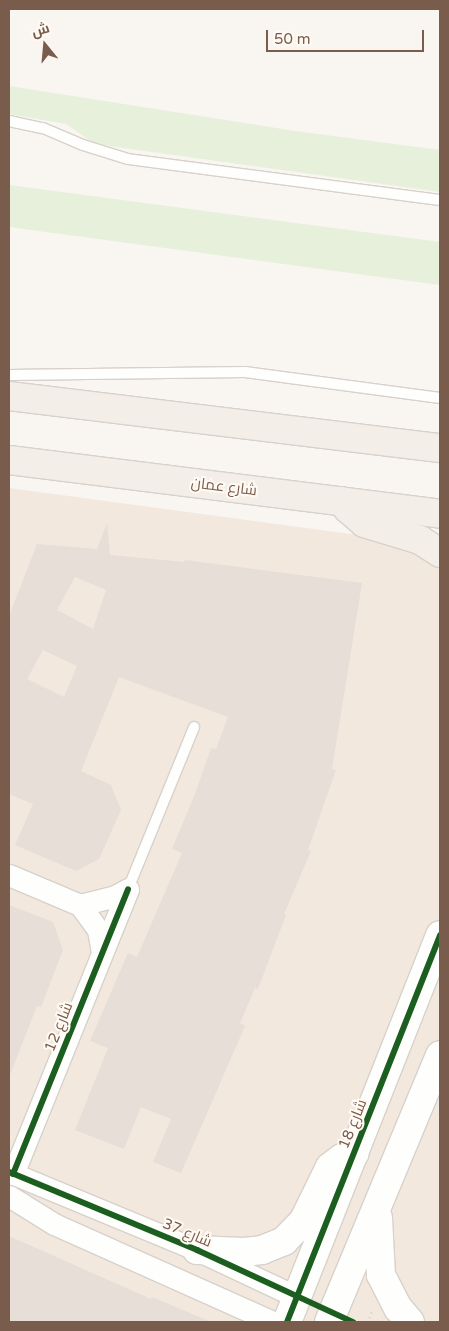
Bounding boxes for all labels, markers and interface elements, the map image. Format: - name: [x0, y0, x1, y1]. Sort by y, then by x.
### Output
- text: ش: [29, 19, 52, 41]
- north arrow: [20, 20, 70, 70]
- scale bar: [269, 20, 426, 52]
- text: 50 m: [274, 30, 311, 48]
- street label: شارع عمان: [190, 474, 258, 500]
- street label: شارع 12: [41, 1000, 77, 1054]
- street label: شارع 18: [335, 1097, 371, 1151]
- street label: شارع 37: [160, 1215, 214, 1251]

